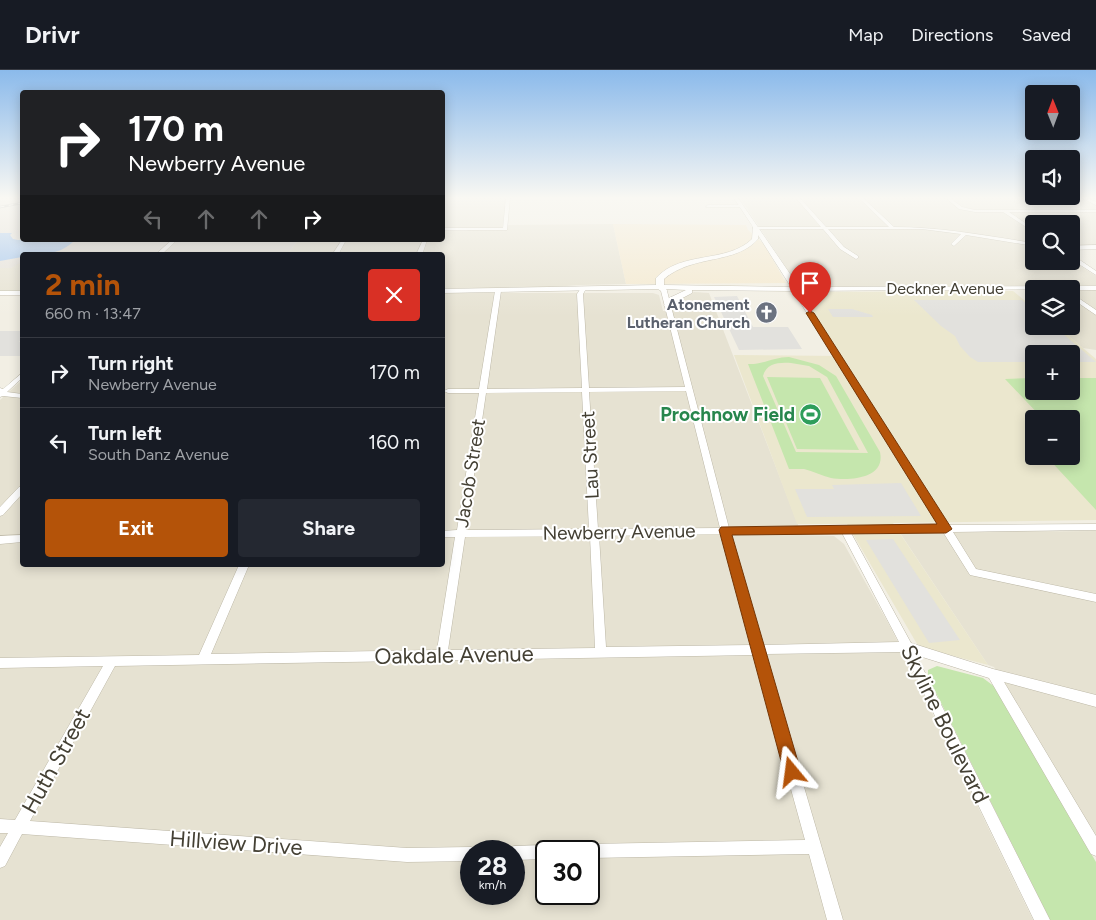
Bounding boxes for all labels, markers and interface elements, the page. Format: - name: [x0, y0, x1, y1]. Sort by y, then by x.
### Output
- text: Drivr: [25, 20, 80, 49]
- text: Map: [848, 24, 883, 46]
- text: Directions: [911, 24, 993, 46]
- text: Saved: [1021, 24, 1071, 46]
- north arrow: [1025, 85, 1080, 140]
- map controls: [1025, 85, 1080, 465]
- text: 170 m: [128, 108, 224, 150]
- icon: right: [45, 110, 110, 175]
- text: Newberry Avenue: [128, 150, 305, 177]
- button: sound: [1025, 150, 1080, 205]
- icon: left: [139, 205, 167, 233]
- icon: ahead: [192, 205, 220, 233]
- icon: ahead: [245, 205, 273, 233]
- icon: right: [298, 205, 326, 233]
- button: search: [1025, 215, 1080, 270]
- pin: [789, 262, 831, 313]
- text: 2 min: [45, 266, 121, 303]
- button: close: [368, 269, 420, 321]
- icon: arrive: [796, 269, 824, 297]
- street label: Deckner Avenue: [886, 279, 1004, 298]
- button: layers: [1025, 280, 1080, 335]
- place label: Atonement Lutheran Church: [627, 295, 750, 332]
- church icon: Atonement Lutheran Church: [754, 301, 778, 325]
- text: 660 m · 13:47: [45, 304, 141, 323]
- button: +: [1025, 345, 1080, 400]
- text: Turn right: [88, 352, 174, 375]
- icon: right: [45, 359, 73, 387]
- text: 170 m: [369, 361, 420, 384]
- text: Newberry Avenue: [88, 375, 217, 394]
- sports icon: Prochnow Field: [799, 402, 823, 426]
- place label: Prochnow Field: [660, 403, 795, 426]
- street label: Lau Street: [576, 410, 604, 500]
- button: −: [1025, 410, 1080, 465]
- street label: Jacob Street: [450, 417, 490, 529]
- text: Turn left: [88, 422, 162, 445]
- icon: left: [45, 429, 73, 457]
- text: 160 m: [368, 431, 420, 454]
- text: South Danz Avenue: [88, 445, 229, 464]
- button: Exit: [45, 499, 228, 557]
- button: Share: [238, 499, 420, 557]
- street label: Newberry Avenue: [542, 519, 696, 545]
- street label: Oakdale Avenue: [374, 640, 534, 670]
- street label: Skyline Boulevard: [895, 640, 995, 808]
- street label: Huth Street: [16, 704, 96, 818]
- position arrow: [765, 745, 817, 797]
- street label: Hillview Drive: [169, 825, 303, 861]
- speed limit sign: 30: [535, 840, 600, 905]
- text: 28: [478, 851, 507, 881]
- text: km/h: [479, 878, 506, 892]

